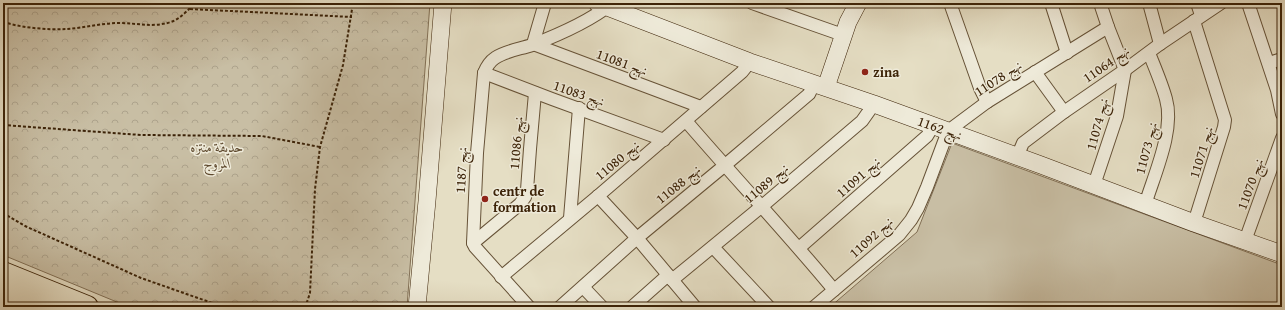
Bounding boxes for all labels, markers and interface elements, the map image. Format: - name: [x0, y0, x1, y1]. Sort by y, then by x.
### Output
- street label: نهج 11064: [1078, 41, 1135, 90]
- street label: نهج 11081: [593, 44, 650, 83]
- street label: نهج 11078: [970, 55, 1027, 103]
- place label: zina: [873, 62, 900, 82]
- marker: zina: [860, 67, 870, 77]
- street label: نهج 11083: [550, 75, 607, 114]
- street label: نهج 11074: [1080, 96, 1116, 153]
- street label: نهج 1162: [914, 111, 965, 148]
- street label: نهج 11086: [504, 116, 531, 171]
- street label: نهج 11073: [1129, 120, 1165, 177]
- street label: نهج 11071: [1184, 124, 1221, 181]
- street label: نهج 11080: [590, 135, 646, 187]
- park label: حديقة منتزه المروج: [191, 137, 243, 176]
- street label: نهج 1187: [450, 146, 475, 194]
- street label: نهج 11091: [831, 152, 887, 204]
- street label: نهج 11070: [1232, 156, 1271, 213]
- street label: نهج 11089: [739, 158, 795, 210]
- street label: نهج 11088: [651, 159, 707, 211]
- place label: centr de formation: [493, 181, 557, 217]
- marker: centr de formation: [480, 194, 490, 204]
- street label: نهج 11092: [845, 212, 899, 264]

